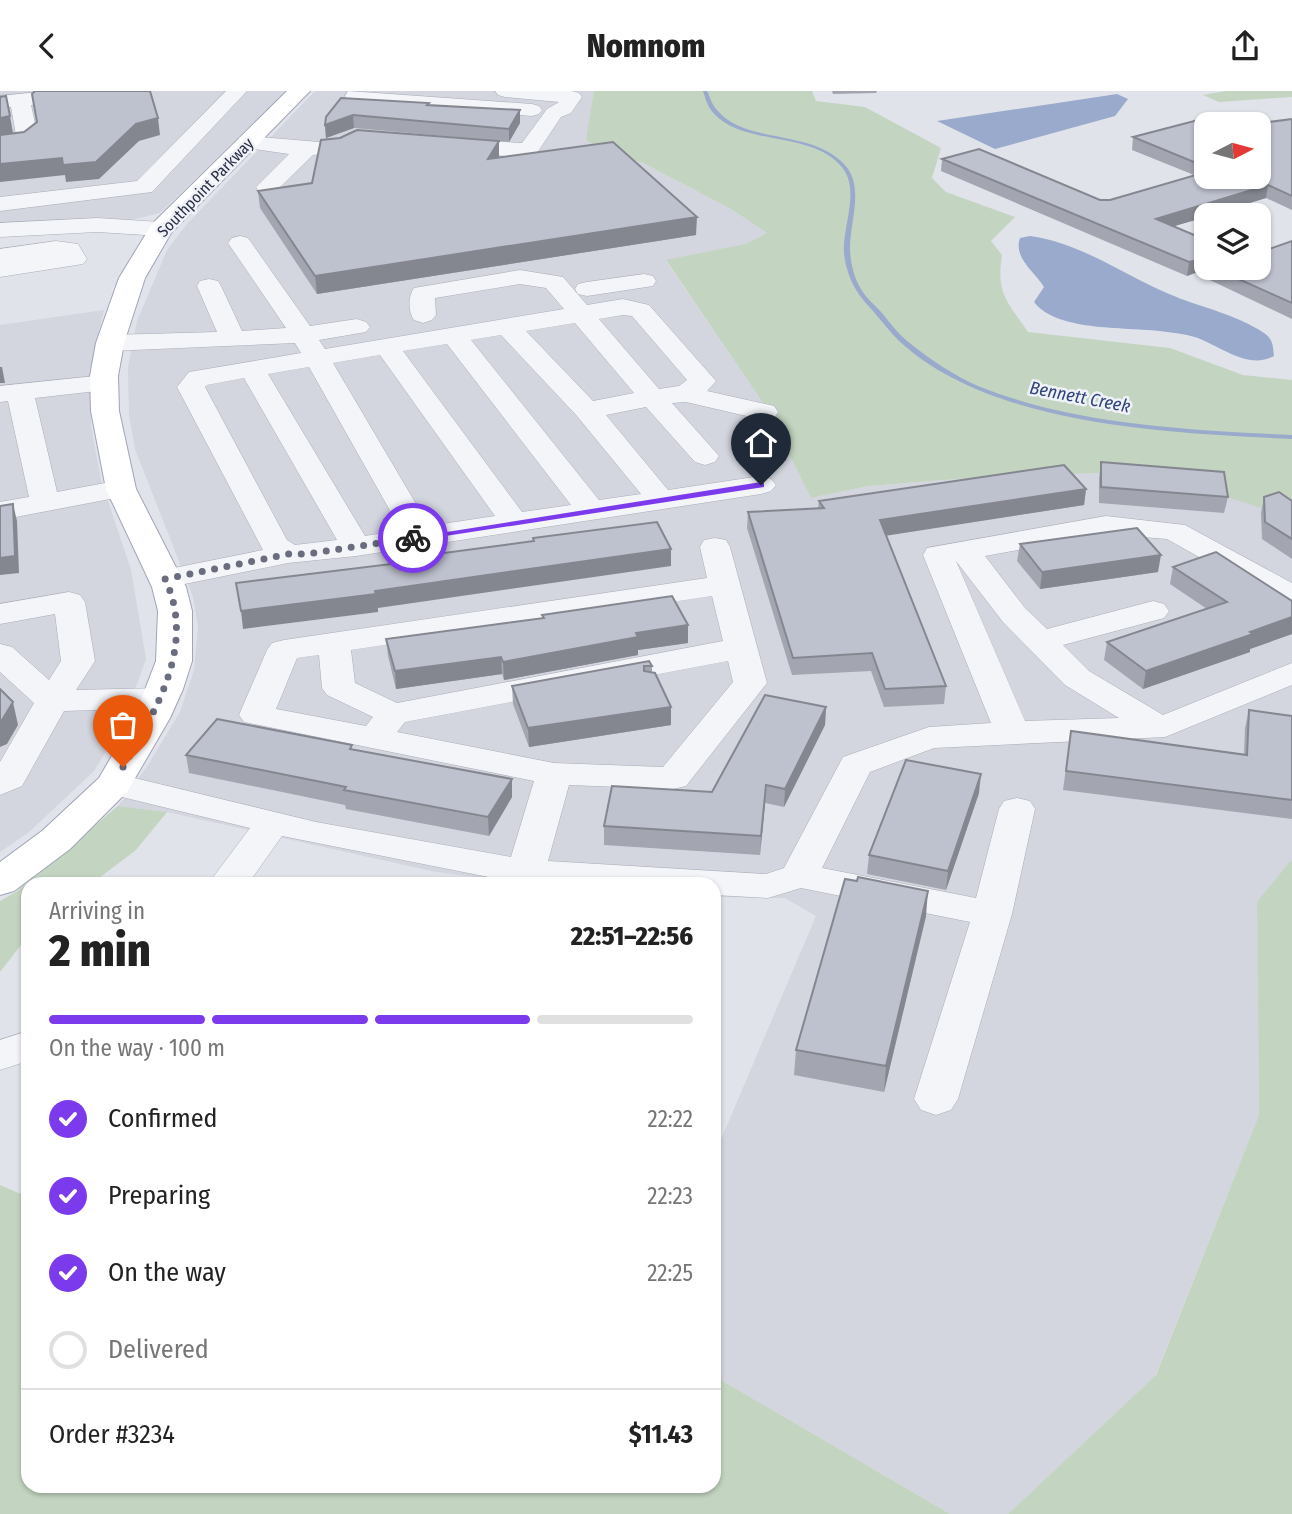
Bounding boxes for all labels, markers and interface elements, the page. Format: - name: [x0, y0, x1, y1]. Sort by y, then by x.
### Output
- icon: back: [28, 27, 66, 65]
- text: Nomnom: [587, 27, 705, 65]
- icon: share: [1226, 27, 1264, 65]
- north arrow: [1194, 112, 1270, 189]
- map controls: [1194, 112, 1271, 280]
- street label: Southpoint Parkway: [153, 133, 258, 241]
- button: layers: [1194, 203, 1271, 280]
- water label: Bennett Creek: [1028, 376, 1132, 418]
- pin: [731, 413, 791, 485]
- icon: home: [742, 424, 780, 462]
- courier: [378, 503, 448, 573]
- icon: bike: [394, 519, 432, 557]
- pin: [93, 695, 153, 767]
- icon: bag: [104, 706, 142, 744]
- text: Arriving in: [49, 897, 145, 925]
- text: 22:51–22:56: [571, 921, 693, 952]
- text: 2 min: [49, 923, 151, 978]
- text: On the way · 100 m: [49, 1034, 225, 1062]
- icon: check: [49, 1100, 87, 1138]
- text: Confirmed: [108, 1103, 218, 1134]
- text: 22:22: [648, 1105, 693, 1133]
- icon: check: [49, 1177, 87, 1215]
- text: Preparing: [108, 1180, 210, 1211]
- text: 22:23: [647, 1182, 693, 1210]
- icon: check: [49, 1254, 87, 1292]
- text: On the way: [108, 1257, 226, 1288]
- text: 22:25: [647, 1259, 693, 1287]
- text: Delivered: [108, 1334, 209, 1365]
- text: Order #3234: [49, 1419, 175, 1450]
- text: $11.43: [629, 1419, 693, 1450]

